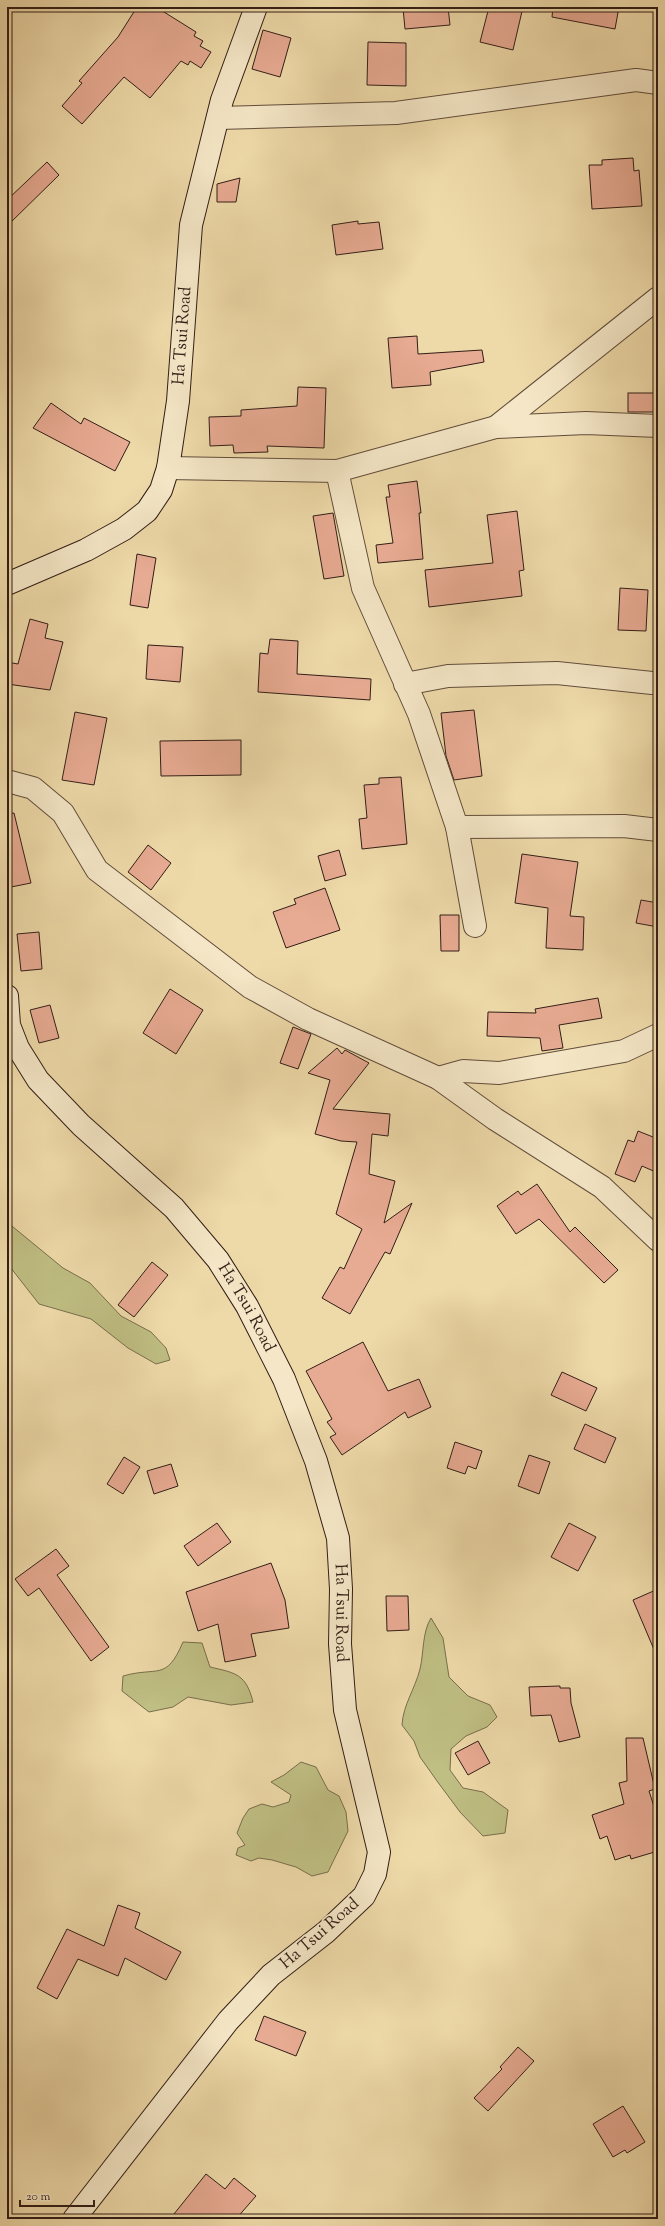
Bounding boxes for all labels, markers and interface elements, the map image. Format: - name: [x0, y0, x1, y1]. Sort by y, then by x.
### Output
- street label: Ha Tsui Road: [167, 285, 198, 386]
- street label: Ha Tsui Road: [211, 1259, 281, 1357]
- street label: Ha Tsui Road: [328, 1563, 353, 1664]
- street label: Ha Tsui Road: [275, 1892, 365, 1975]
- scale bar: [20, 2182, 94, 2208]
- text: 20 m: [26, 2188, 51, 2206]

